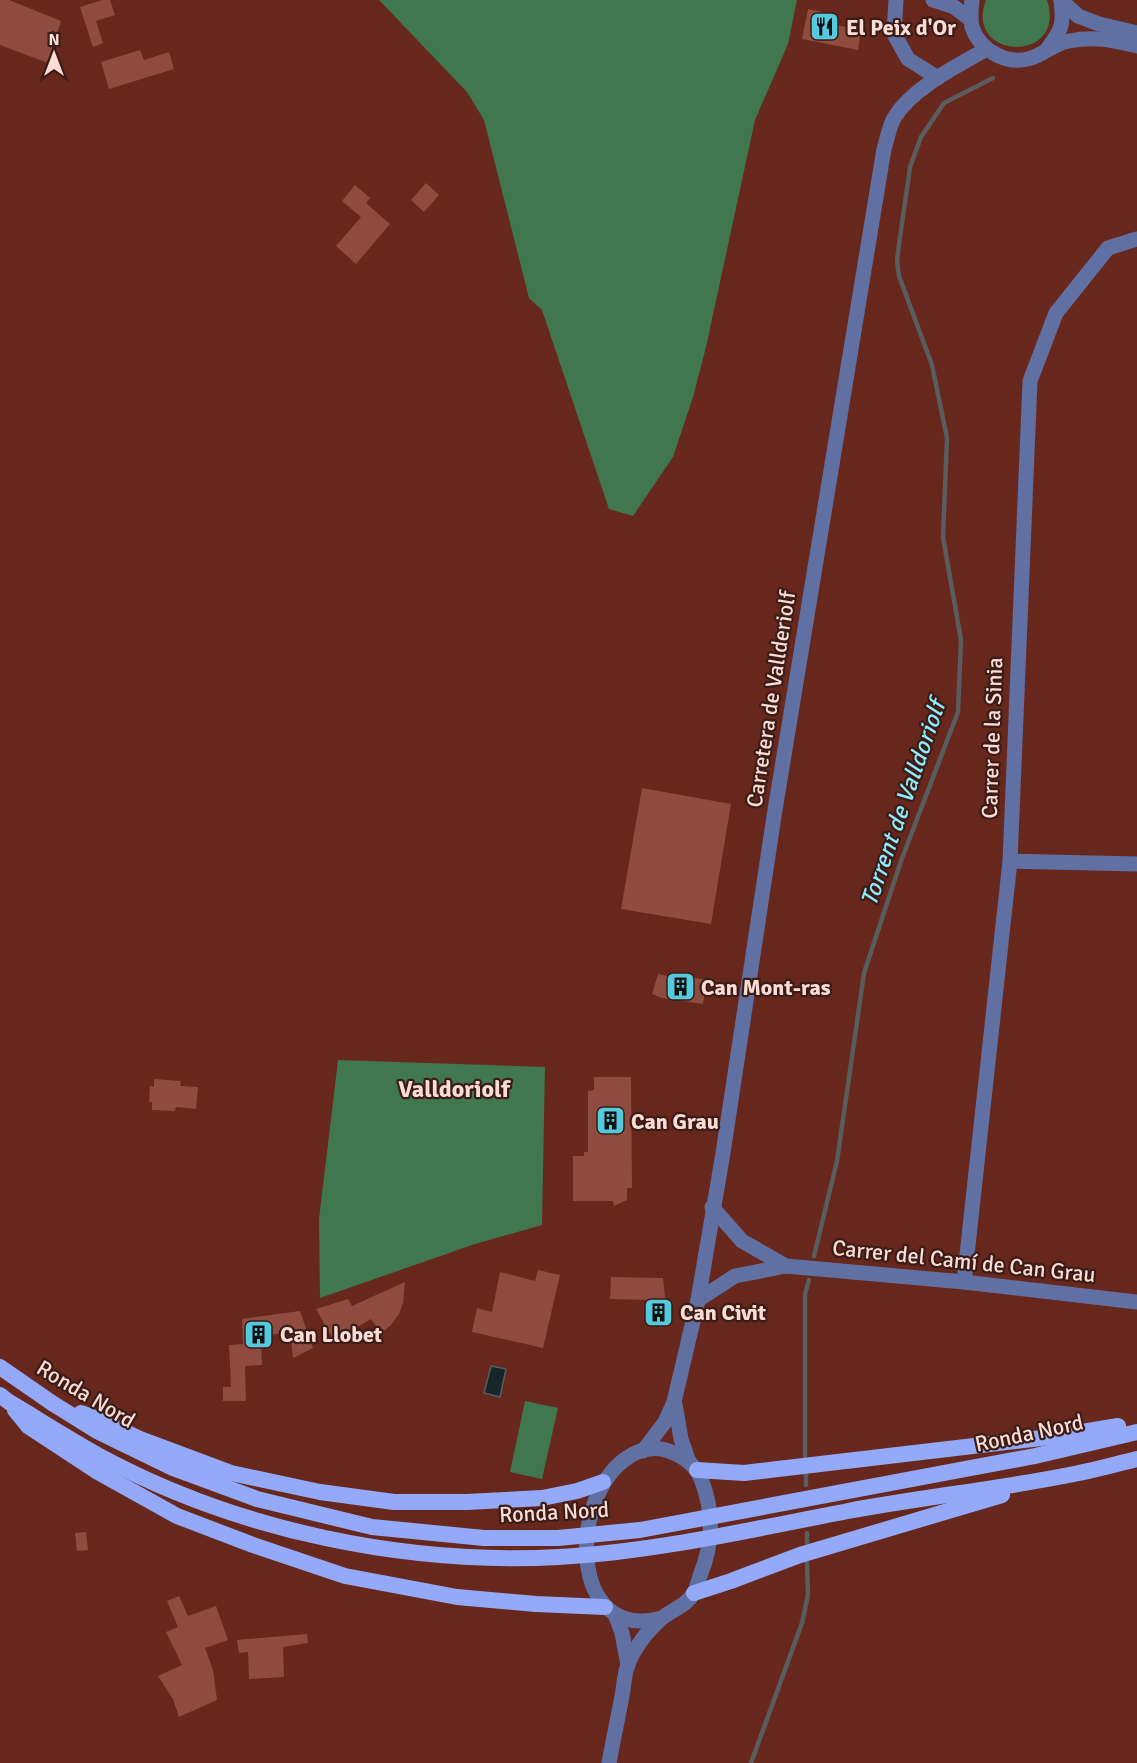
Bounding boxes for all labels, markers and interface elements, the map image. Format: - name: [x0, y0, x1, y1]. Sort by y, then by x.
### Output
- restaurant icon: El Peix d'Or: [809, 11, 841, 43]
- place label: El Peix d'Or: [846, 14, 956, 41]
- north arrow: [24, 24, 84, 84]
- text: N: [48, 30, 60, 50]
- street label: Carretera de Vallderiolf: [741, 587, 802, 809]
- street label: Carrer de la Sinia: [976, 657, 1008, 819]
- water label: Torrent de Valldoriolf: [854, 691, 954, 910]
- building icon: Can Mont-ras: [664, 971, 696, 1003]
- place label: Can Mont-ras: [701, 974, 831, 1001]
- district label: Valldoriolf: [398, 1074, 511, 1104]
- building icon: Can Grau: [594, 1105, 626, 1137]
- place label: Can Grau: [631, 1108, 719, 1135]
- street label: Carrer del Camí de Can Grau: [831, 1234, 1097, 1288]
- building icon: Can Civit: [643, 1296, 675, 1328]
- place label: Can Civit: [680, 1299, 766, 1326]
- building icon: Can Llobet: [243, 1318, 275, 1350]
- place label: Can Llobet: [280, 1321, 382, 1348]
- street label: Ronda Nord: [32, 1354, 140, 1434]
- street label: Ronda Nord: [972, 1408, 1086, 1458]
- street label: Ronda Nord: [498, 1496, 610, 1528]

